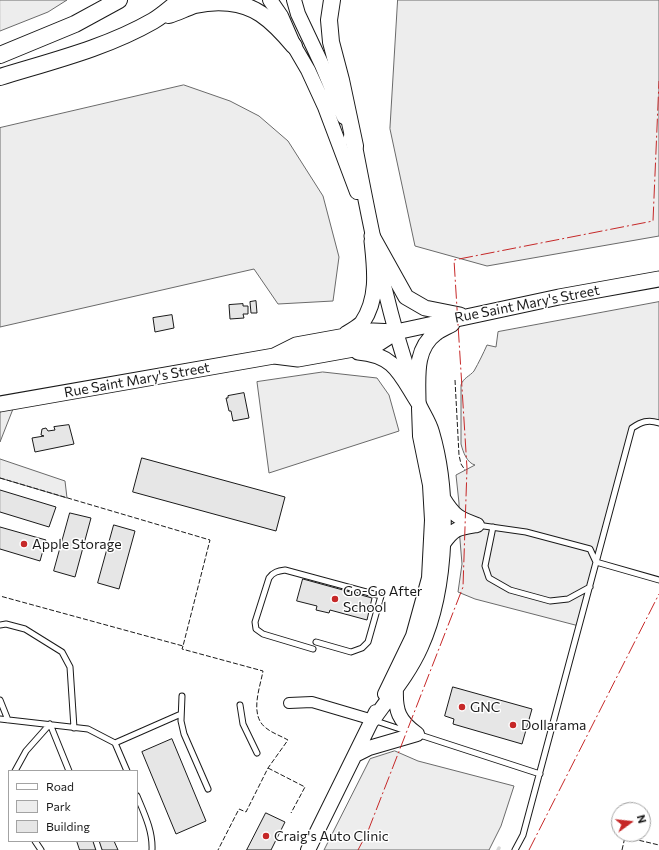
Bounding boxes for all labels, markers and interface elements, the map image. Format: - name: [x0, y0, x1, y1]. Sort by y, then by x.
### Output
- street label: Rue Saint Mary's Street: [453, 282, 601, 326]
- street label: Rue Saint Mary's Street: [63, 359, 211, 401]
- place label: Apple Storage: [32, 536, 122, 552]
- marker: Apple Storage: [19, 539, 29, 549]
- place label: Go-Go After School: [343, 583, 422, 616]
- marker: Go-Go After School: [330, 594, 340, 604]
- place label: GNC: [470, 699, 500, 715]
- marker: GNC: [457, 702, 467, 712]
- place label: Dollarama: [521, 717, 586, 733]
- marker: Dollarama: [508, 720, 518, 730]
- legend: [8, 770, 138, 842]
- text: Road: [46, 779, 74, 793]
- text: Park: [46, 799, 71, 813]
- north arrow: [611, 802, 651, 842]
- text: N: [635, 813, 649, 825]
- text: Building: [46, 819, 90, 833]
- place label: Craig's Auto Clinic: [274, 828, 389, 844]
- marker: Craig's Auto Clinic: [261, 831, 271, 841]

